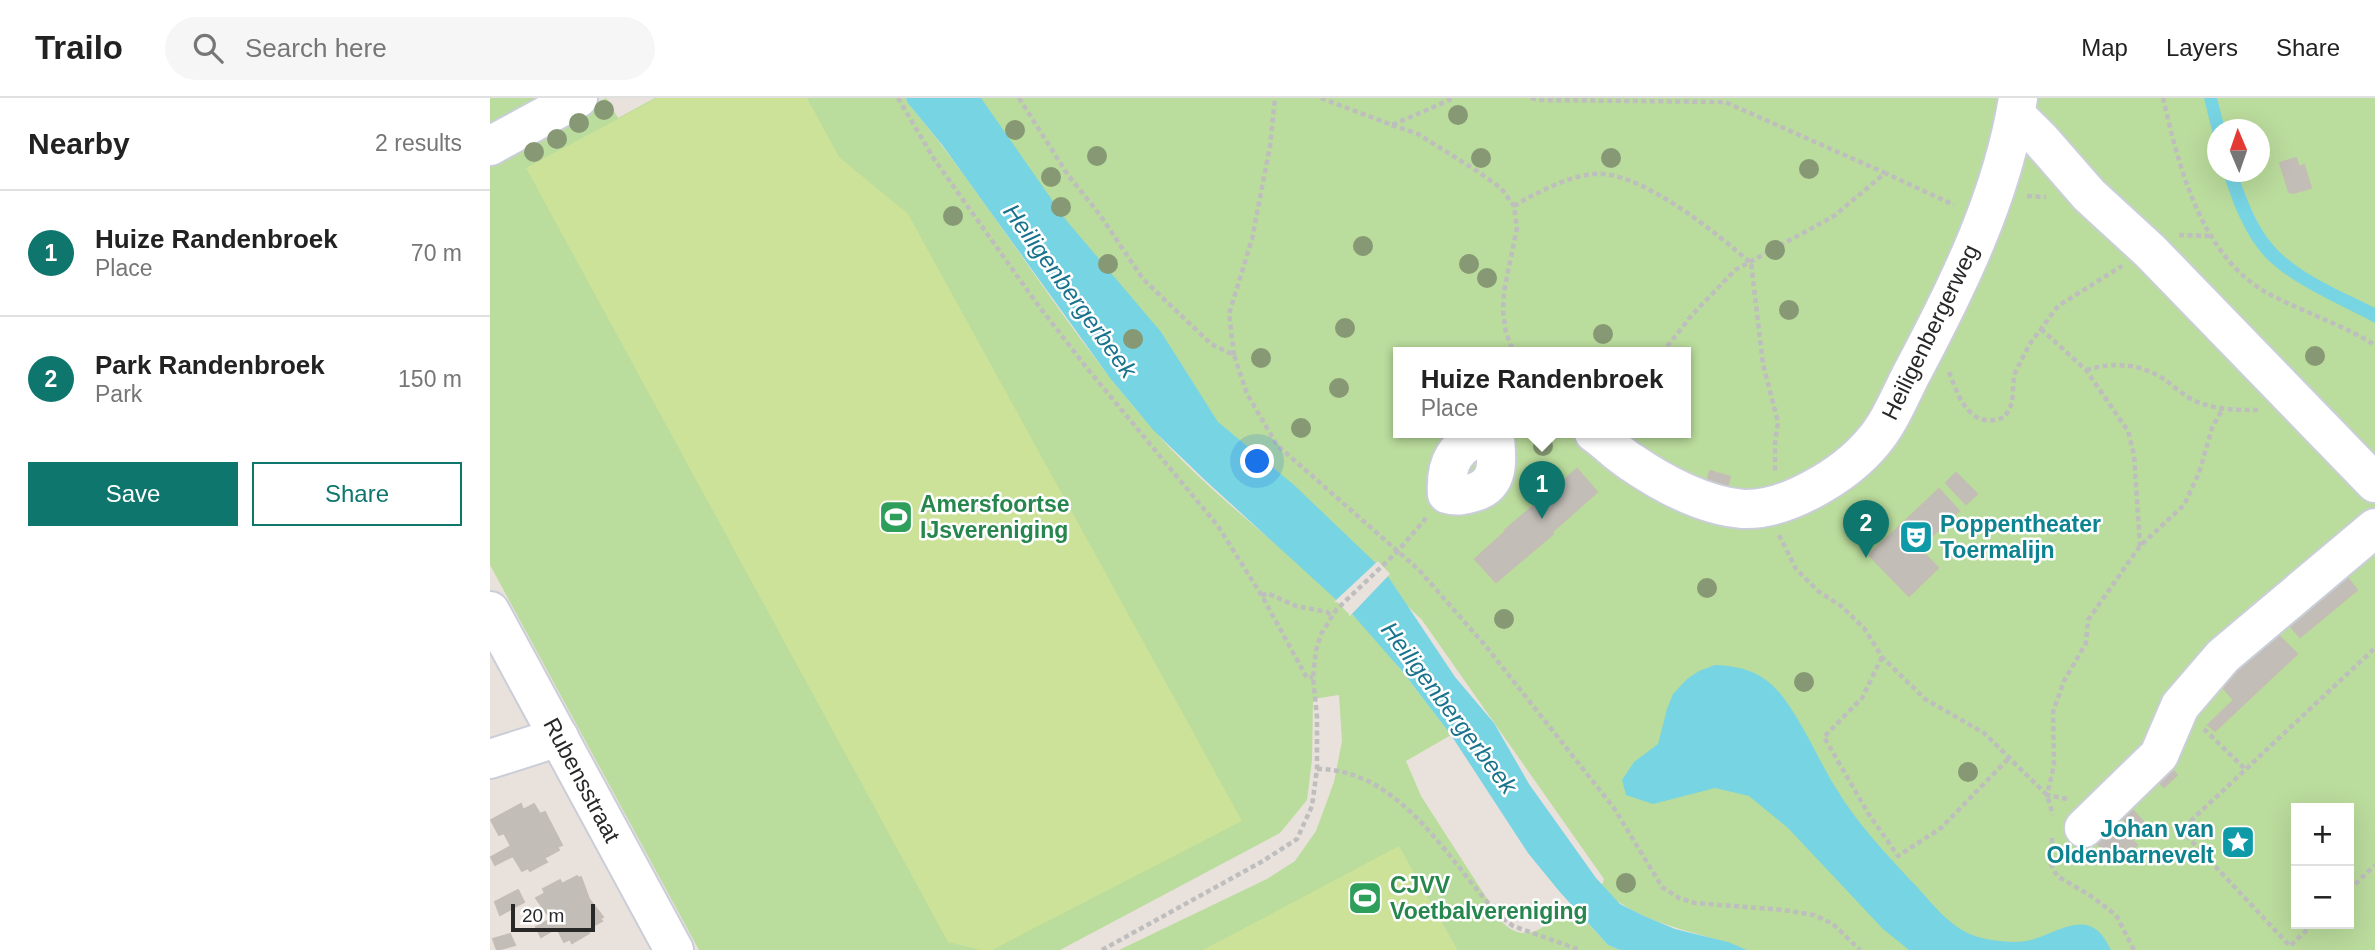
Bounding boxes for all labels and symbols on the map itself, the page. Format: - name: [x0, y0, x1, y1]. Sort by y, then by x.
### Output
- north arrow: [2207, 119, 2270, 182]
- water label: Heiligenbergerbeek: [998, 199, 1144, 384]
- street label: Heiligenbergerweg: [1876, 240, 1984, 424]
- your location: [1240, 444, 1274, 478]
- pin: 1: [1519, 461, 1565, 519]
- place label: Amersfoortse IJsvereniging: [920, 491, 1070, 543]
- sports icon: Amersfoortse IJsvereniging: [877, 498, 915, 536]
- pin: 2: [1843, 500, 1889, 558]
- place label: Poppentheater Toermalijn: [1940, 511, 2101, 563]
- theatre icon: Poppentheater Toermalijn: [1897, 518, 1935, 556]
- water label: Heiligenbergerbeek: [1376, 616, 1524, 801]
- street label: Rubensstraat: [538, 713, 626, 847]
- place label: Johan van Oldenbarnevelt: [2047, 816, 2214, 868]
- place icon: Johan van Oldenbarnevelt: [2219, 823, 2257, 861]
- place label: CJVV Voetbalvereniging: [1390, 872, 1588, 924]
- sports icon: CJVV Voetbalvereniging: [1346, 879, 1384, 917]
- scale bar: [511, 901, 595, 933]

